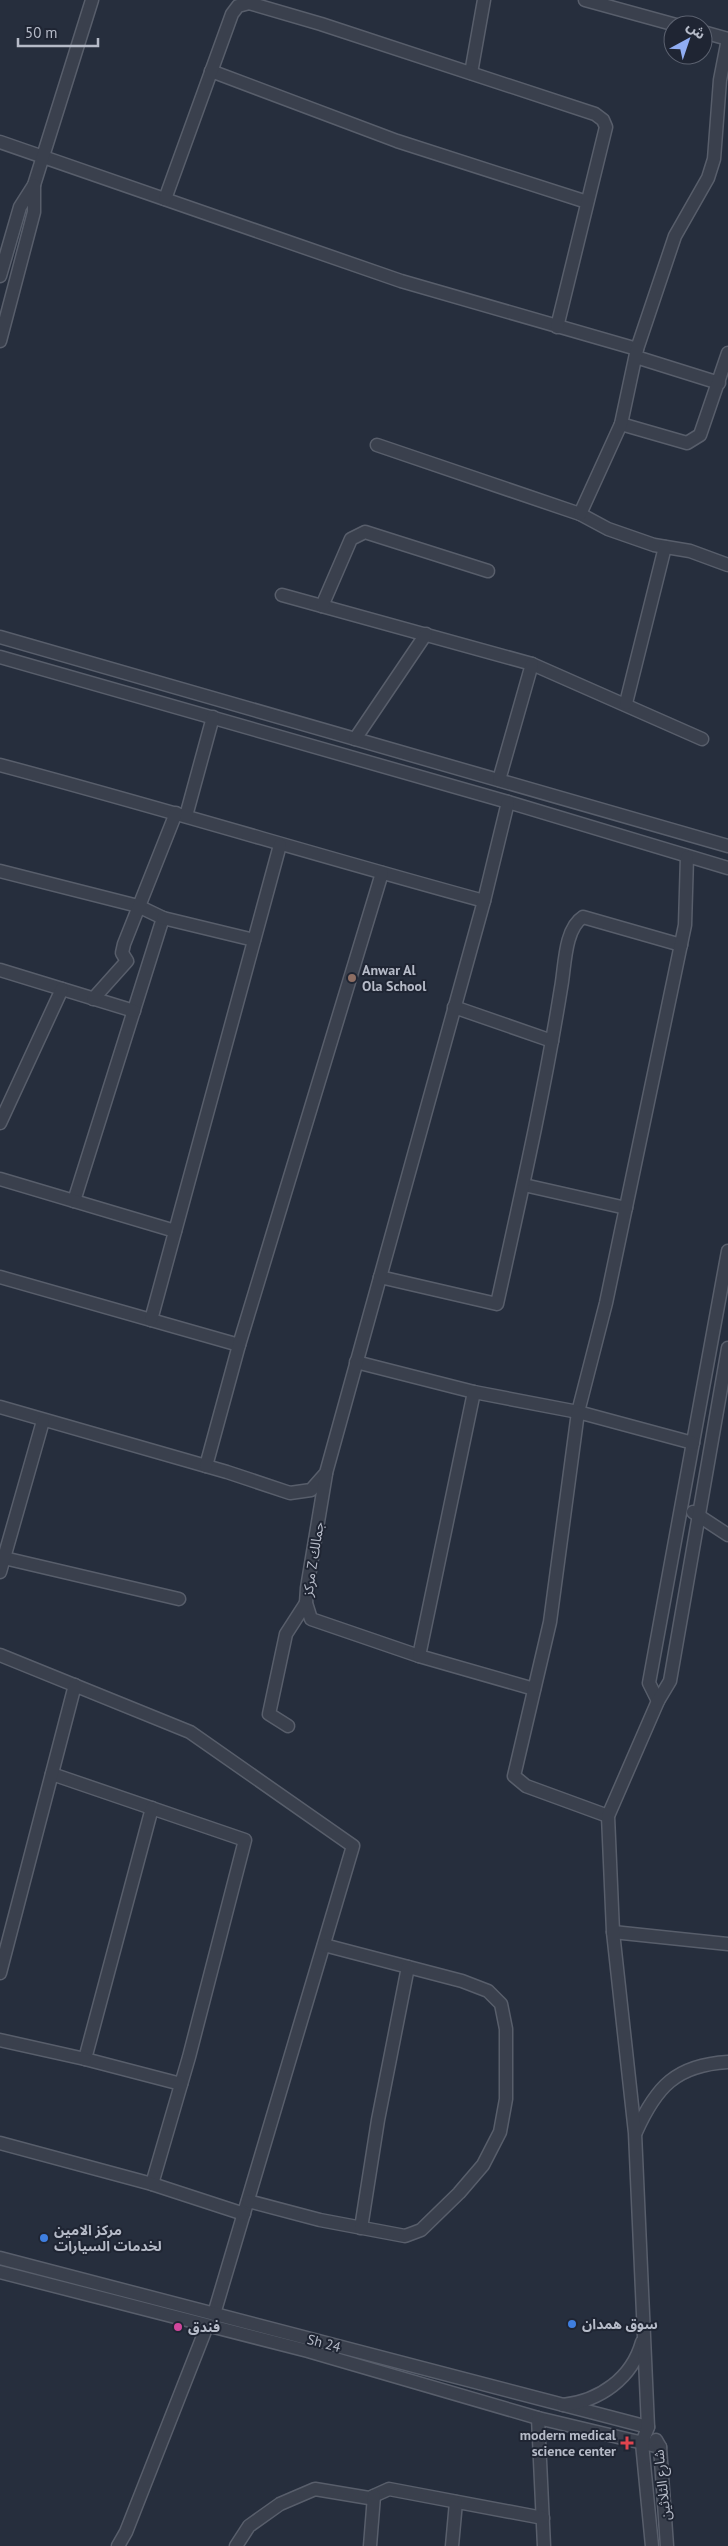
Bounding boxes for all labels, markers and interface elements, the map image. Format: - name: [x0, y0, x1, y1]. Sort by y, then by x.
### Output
- scale bar: [18, 15, 98, 47]
- north arrow: [663, 15, 713, 65]
- text: ش: [683, 17, 709, 43]
- text: 50 m: [25, 23, 58, 42]
- place label: Anwar Al Ola School: [362, 961, 427, 995]
- marker: Anwar Al Ola School: [346, 972, 358, 984]
- street label: مركز Z جمالك: [298, 1520, 328, 1599]
- place label: مركز الامين لخدمات السيارات: [54, 2221, 162, 2255]
- marker: مركز الامين لخدمات السيارات: [38, 2232, 50, 2244]
- place label: سوق همدان: [582, 2315, 658, 2333]
- place label: فندق: [188, 2318, 220, 2336]
- marker: سوق همدان: [566, 2318, 578, 2330]
- marker: فندق: [172, 2321, 184, 2333]
- street label: Sh 24: [305, 2330, 343, 2356]
- place label: modern medical science center: [520, 2426, 617, 2460]
- marker: modern medical science center: [620, 2436, 634, 2450]
- street label: شارع الثلاثين: [649, 2448, 677, 2521]

